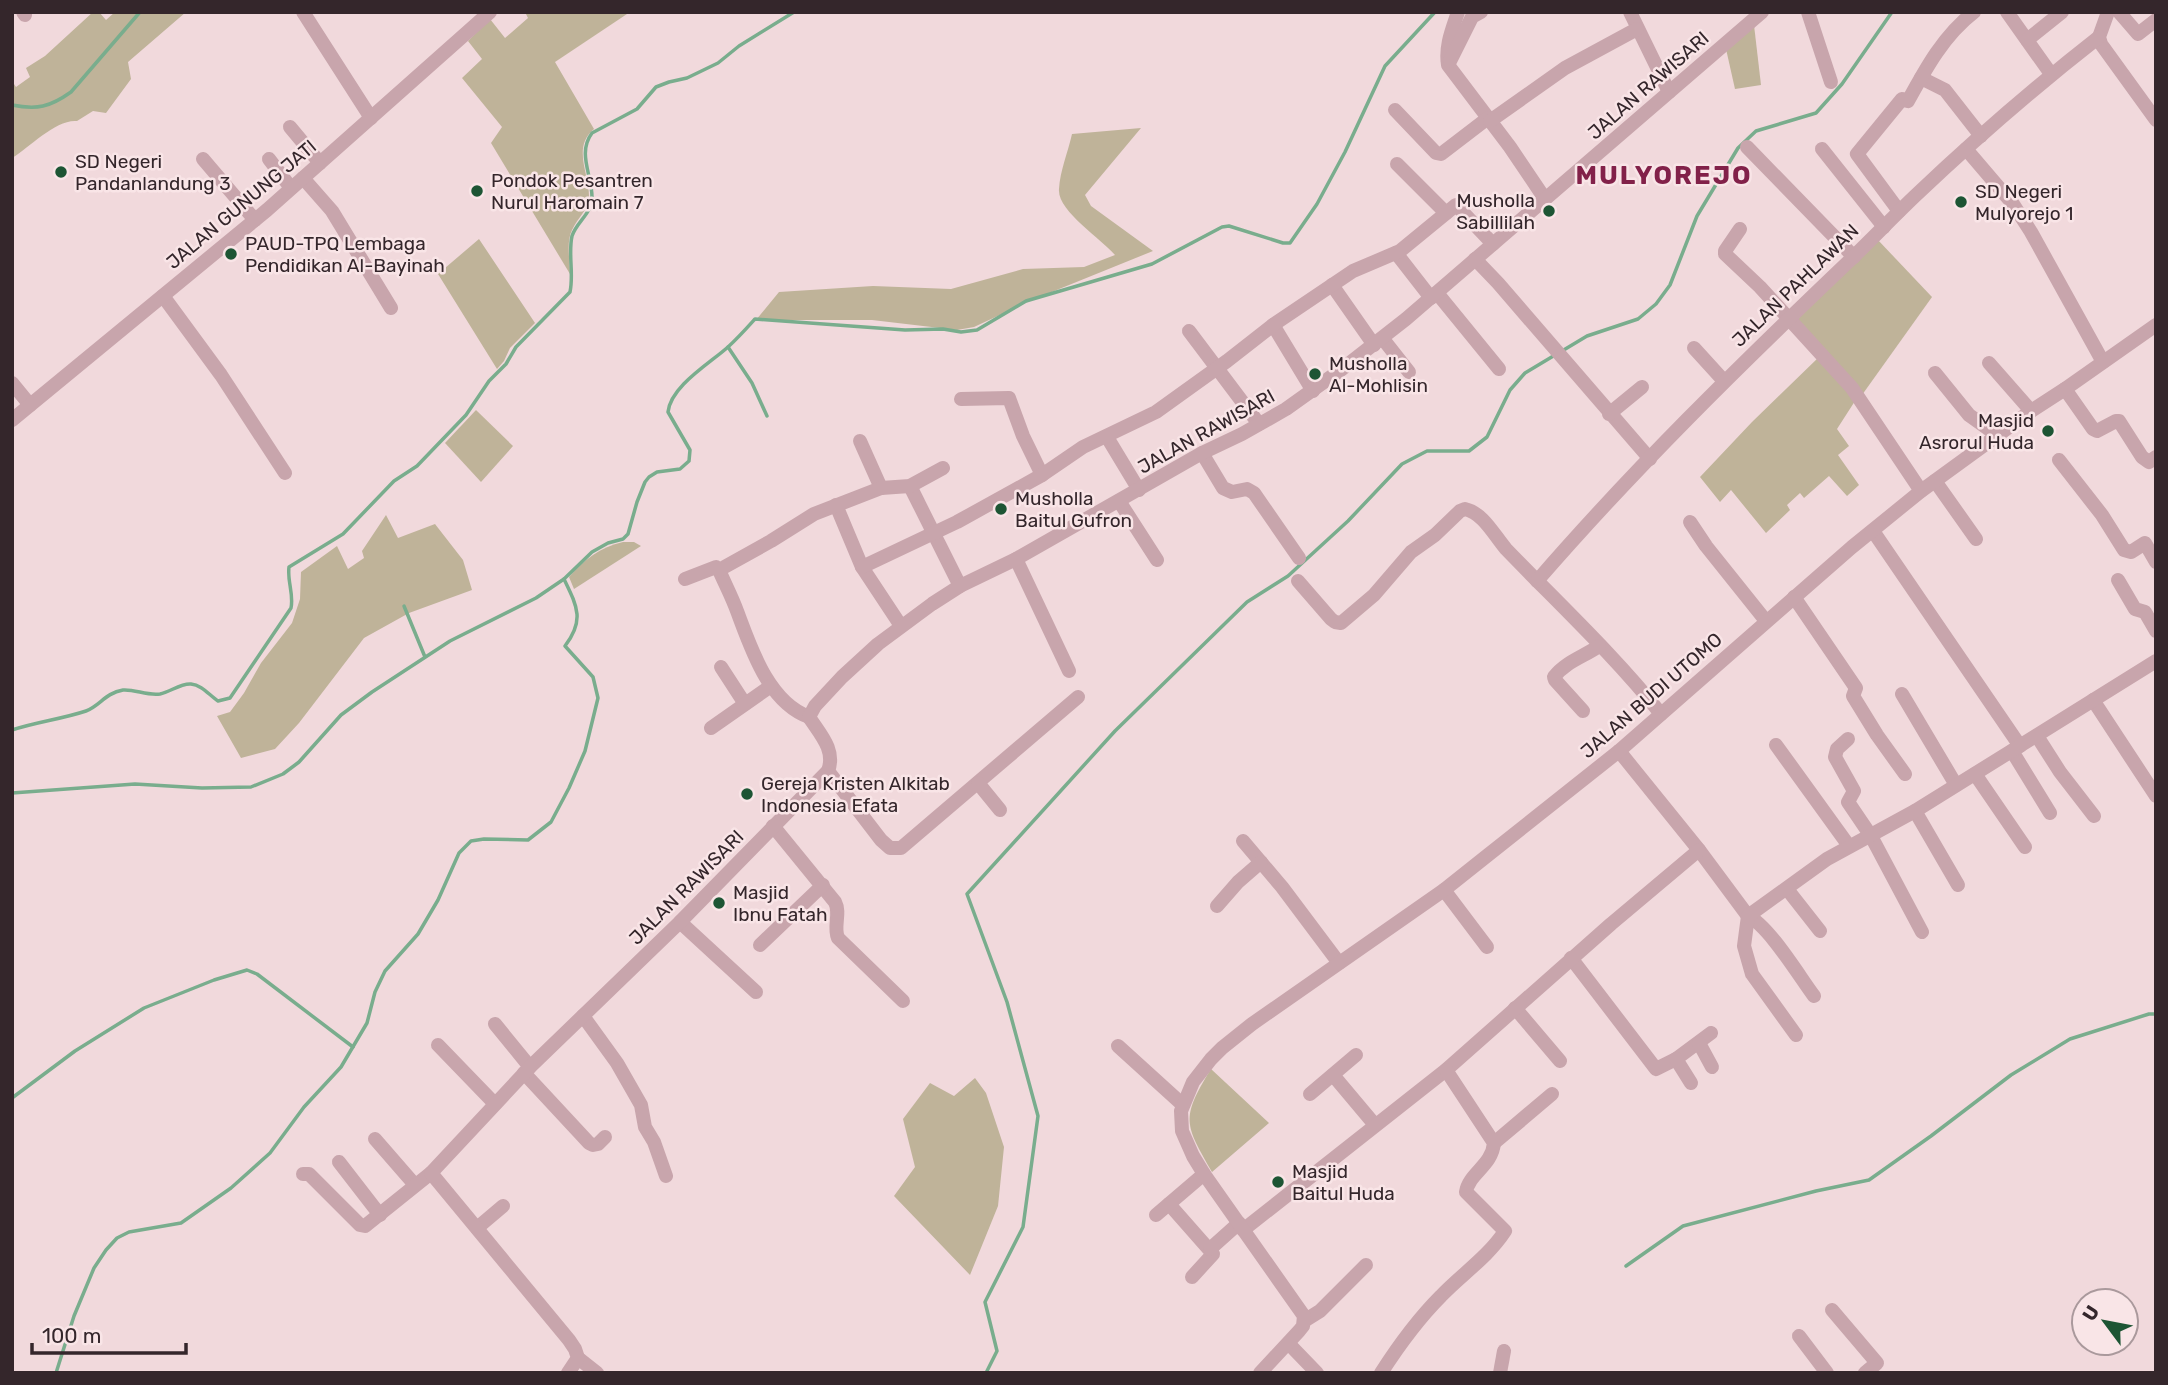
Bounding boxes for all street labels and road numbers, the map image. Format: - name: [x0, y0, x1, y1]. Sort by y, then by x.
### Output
- street label: JALAN RAWISARI: [1583, 27, 1714, 144]
- street label: JALAN GUNUNG JATI: [162, 135, 321, 274]
- street label: JALAN PAHLAWAN: [1727, 219, 1863, 352]
- street label: JALAN RAWISARI: [1134, 384, 1279, 479]
- street label: JALAN BUDI UTOMO: [1576, 628, 1727, 763]
- street label: JALAN RAWISARI: [624, 825, 749, 950]

